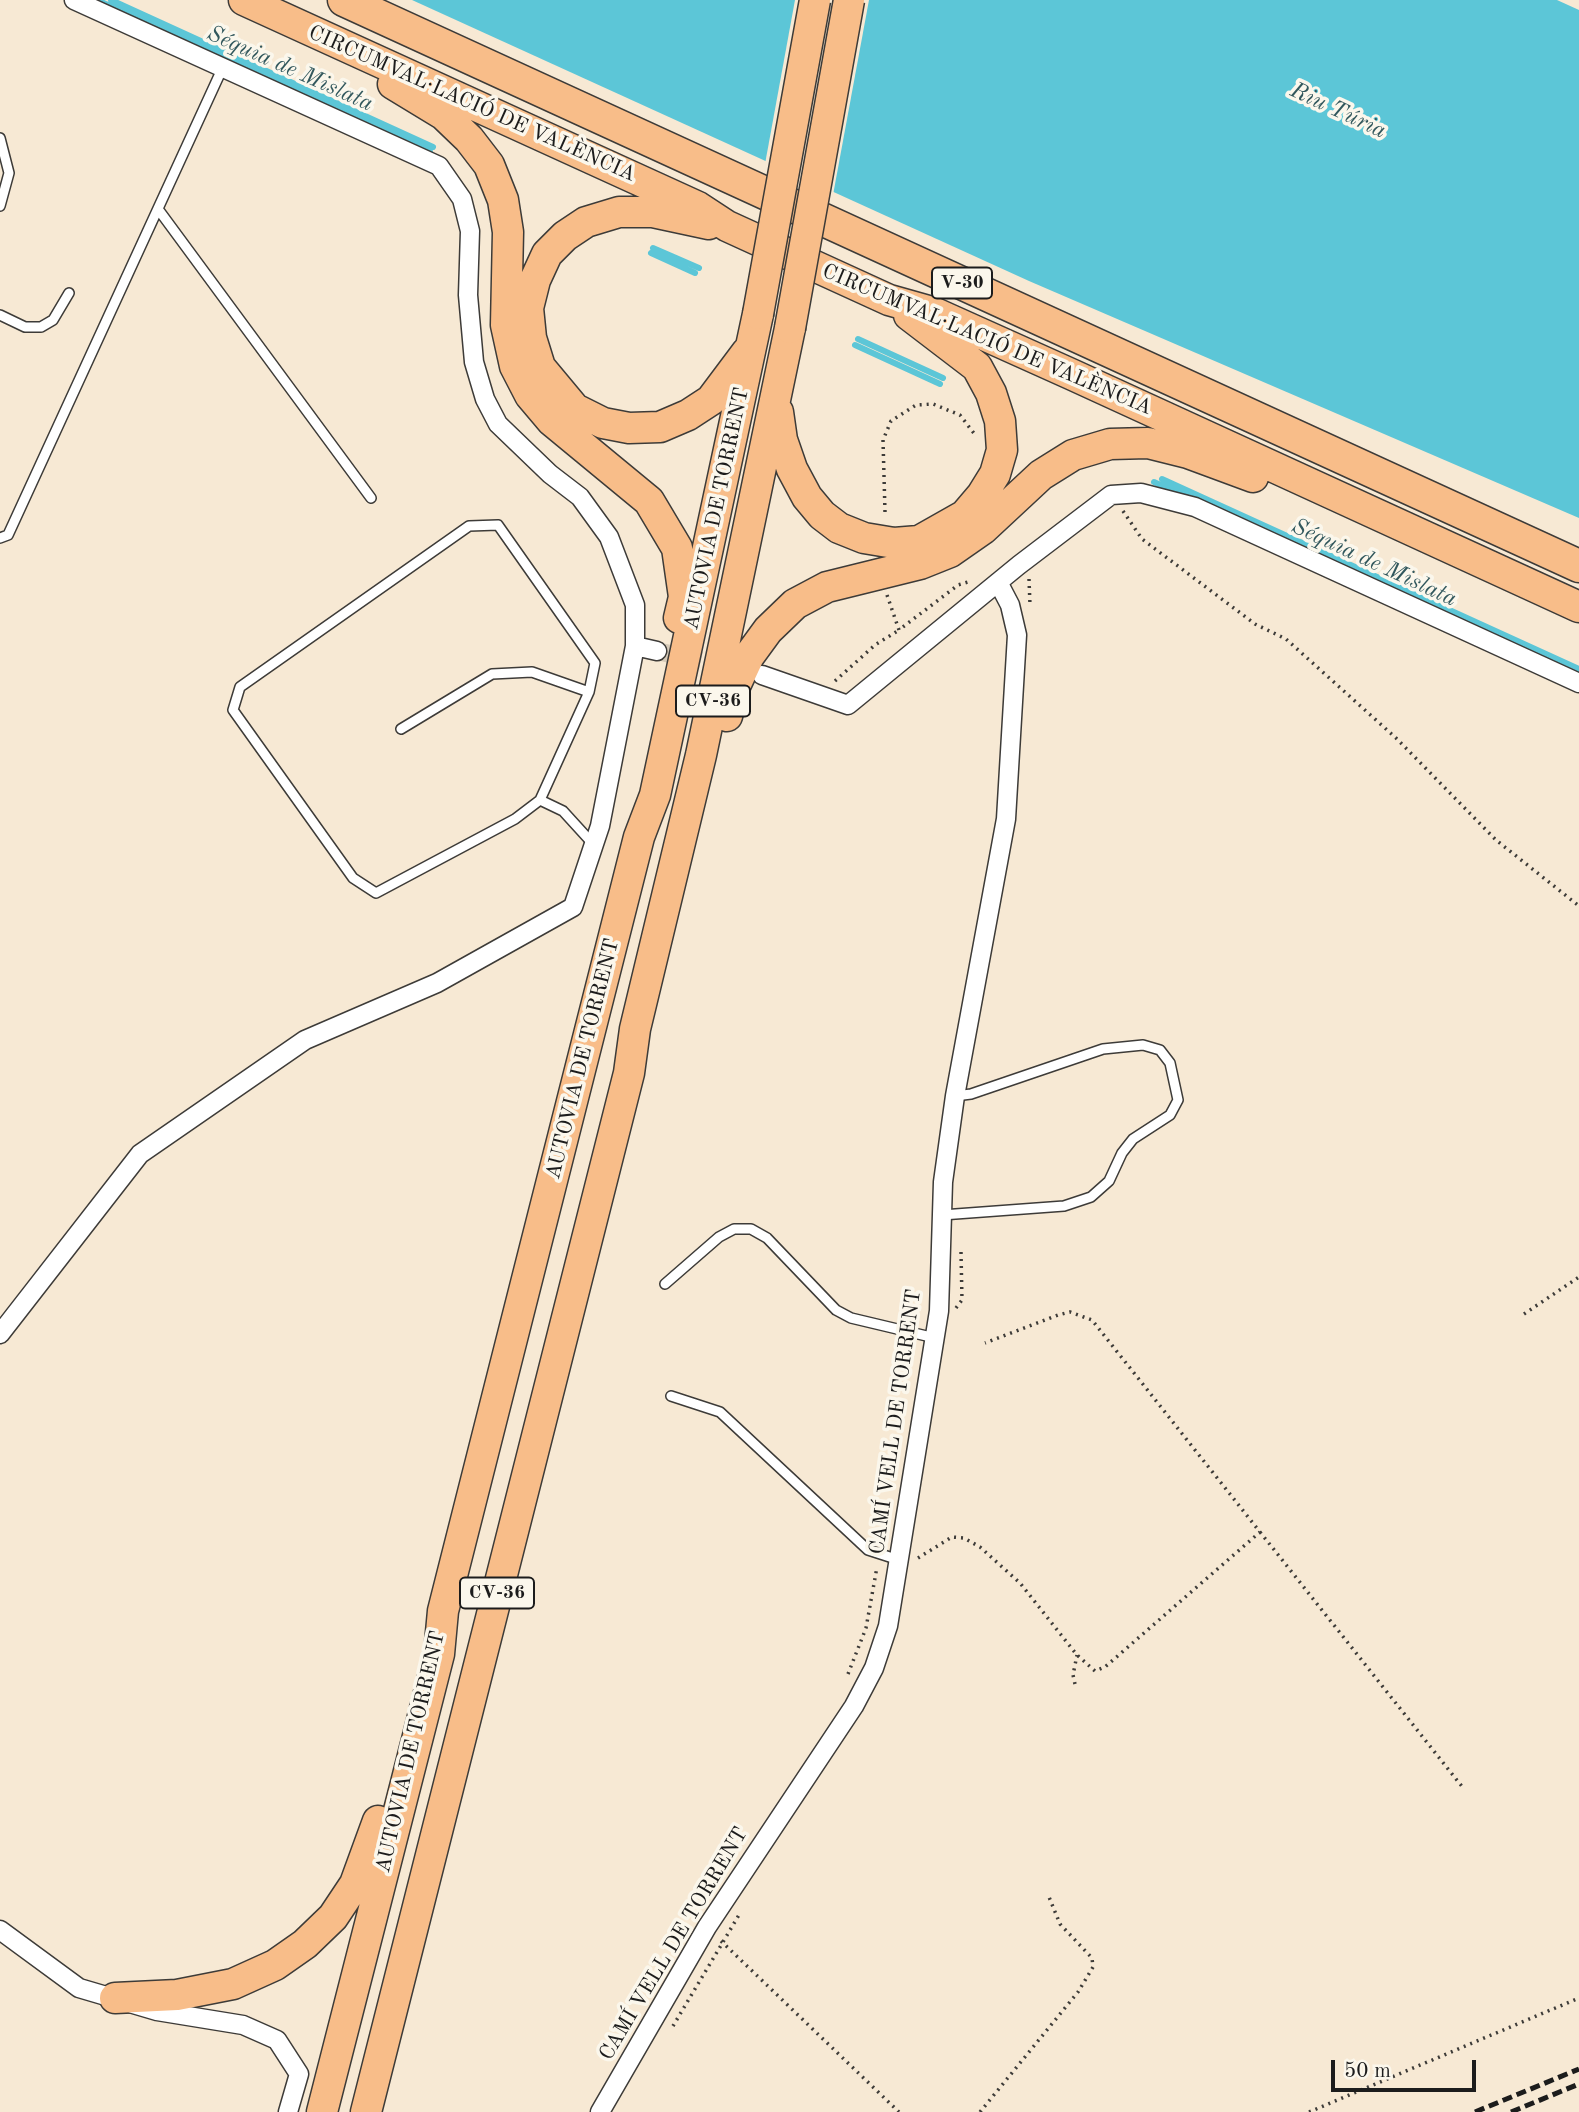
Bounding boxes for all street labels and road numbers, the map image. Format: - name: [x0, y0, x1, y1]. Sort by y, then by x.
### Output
- street label: CIRCUMVAL·LACIÓ DE VALÈNCIA: [304, 20, 640, 188]
- street label: CIRCUMVAL·LACIÓ DE VALÈNCIA: [818, 259, 1156, 421]
- road number: V-30: [932, 268, 992, 298]
- street label: AUTOVIA DE TORRENT: [679, 385, 755, 633]
- road number: CV-36: [676, 686, 750, 716]
- street label: AUTOVIA DE TORRENT: [541, 936, 625, 1182]
- street label: CAMÍ VELL DE TORRENT: [865, 1288, 927, 1556]
- road number: CV-36: [460, 1578, 534, 1609]
- street label: AUTOVIA DE TORRENT: [371, 1629, 451, 1875]
- street label: CAMÍ VELL DE TORRENT: [594, 1823, 754, 2065]

